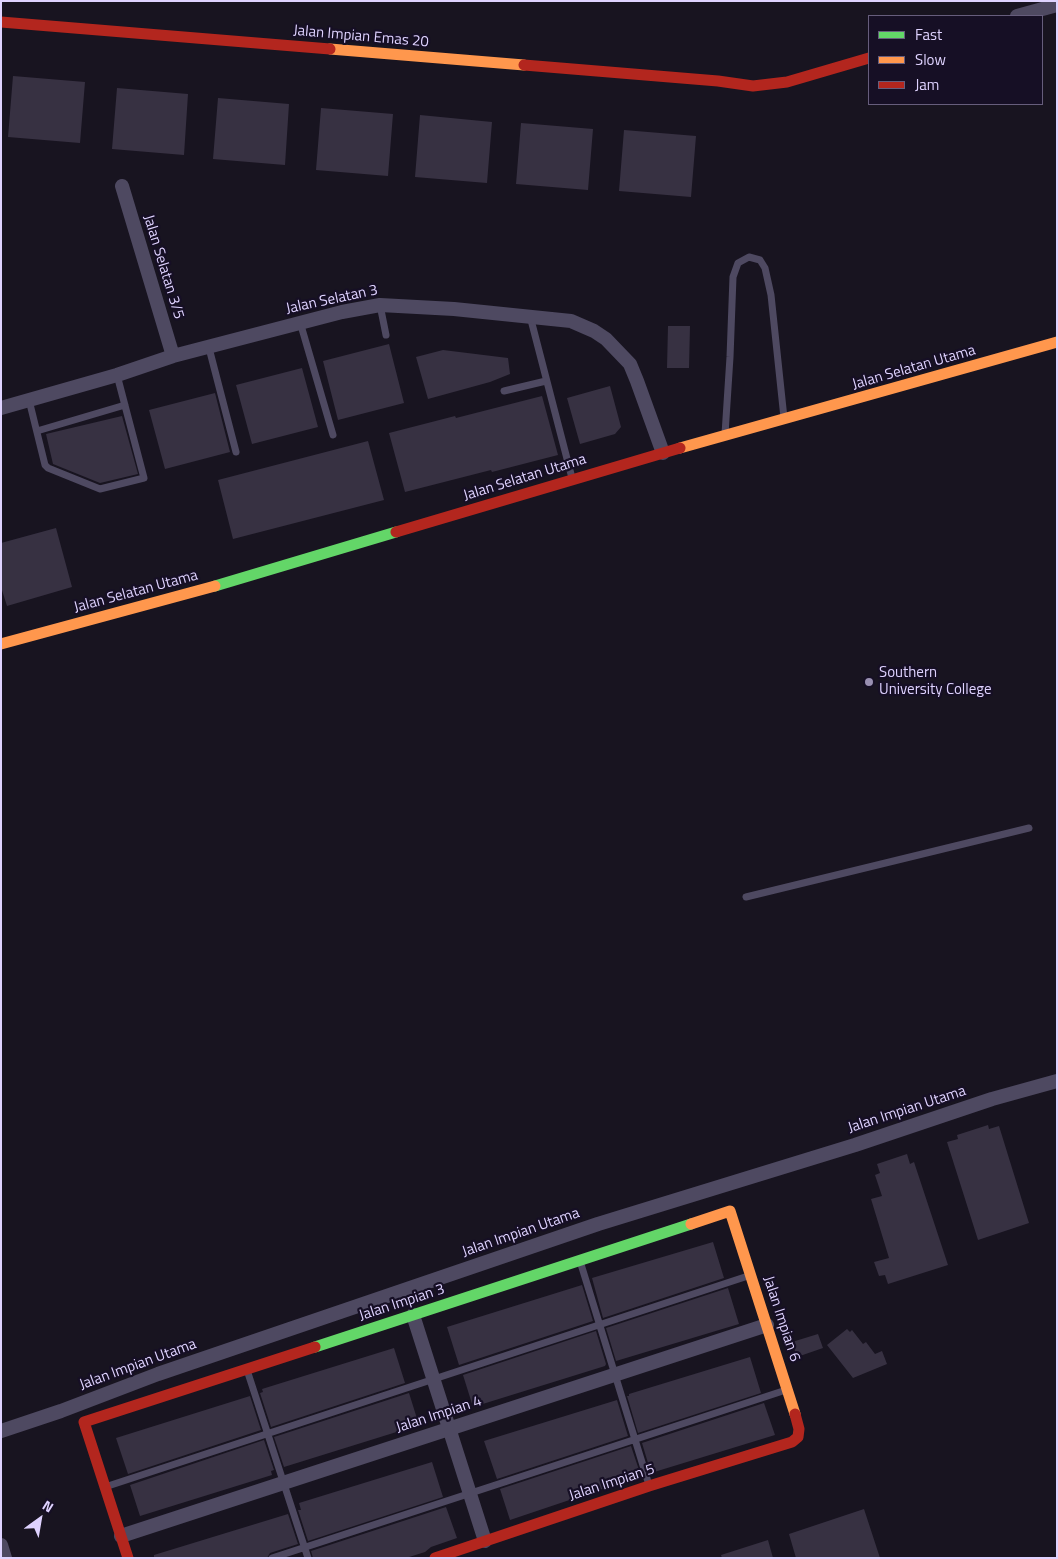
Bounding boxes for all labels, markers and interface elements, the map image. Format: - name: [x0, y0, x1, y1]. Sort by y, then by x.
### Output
- legend: [868, 15, 1043, 105]
- street label: Jalan Impian Emas 20: [293, 22, 429, 52]
- text: Fast: [915, 23, 942, 46]
- text: Slow: [915, 48, 946, 71]
- text: Jam: [915, 73, 939, 96]
- street label: Jalan Selatan 3/5: [139, 213, 187, 321]
- street label: Jalan Selatan 3: [284, 281, 380, 319]
- street label: Jalan Selatan Utama: [850, 342, 978, 394]
- street label: Jalan Selatan Utama: [461, 451, 589, 505]
- street label: Jalan Selatan Utama: [72, 567, 200, 617]
- place label: Southern University College: [879, 664, 992, 699]
- marker: Southern University College: [863, 676, 875, 688]
- street label: Jalan Impian Utama: [846, 1082, 968, 1138]
- street label: Jalan Impian Utama: [460, 1204, 582, 1262]
- street label: Jalan Impian 6: [759, 1274, 803, 1364]
- street label: Jalan Impian 3: [357, 1281, 447, 1325]
- street label: Jalan Impian Utama: [77, 1336, 199, 1394]
- street label: Jalan Impian 4: [394, 1393, 484, 1437]
- street label: Jalan Impian 5: [567, 1461, 657, 1505]
- north arrow: [15, 1494, 65, 1544]
- text: N: [39, 1494, 58, 1517]

